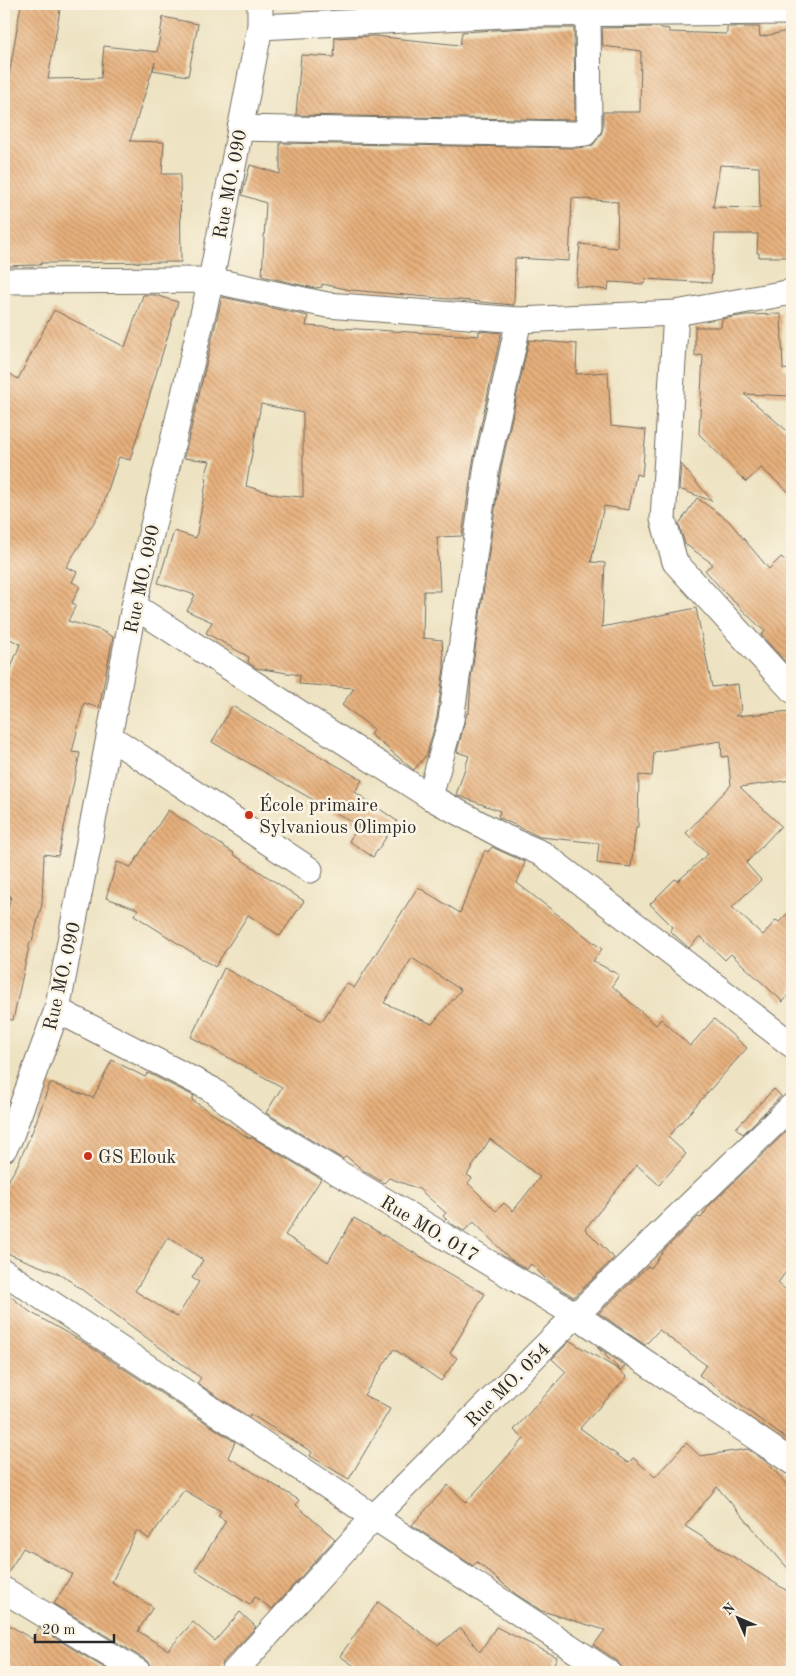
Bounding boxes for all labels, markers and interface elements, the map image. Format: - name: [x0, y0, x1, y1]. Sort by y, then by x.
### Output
- street label: Rue MO. 090: [212, 128, 251, 241]
- street label: Rue MO. 090: [123, 523, 164, 636]
- place label: École primaire Sylvanious Olimpio: [259, 793, 416, 838]
- marker: École primaire Sylvanious Olimpio: [243, 809, 255, 821]
- street label: Rue MO. 090: [42, 920, 85, 1033]
- place label: GS Elouk: [98, 1149, 177, 1168]
- marker: GS Elouk: [82, 1150, 94, 1162]
- street label: Rue MO. 017: [376, 1193, 481, 1267]
- street label: Rue MO. 054: [463, 1340, 555, 1432]
- north arrow: [714, 1594, 764, 1644]
- text: N: [721, 1601, 738, 1618]
- scale bar: [35, 1611, 114, 1643]
- text: 20 m: [42, 1623, 76, 1638]

